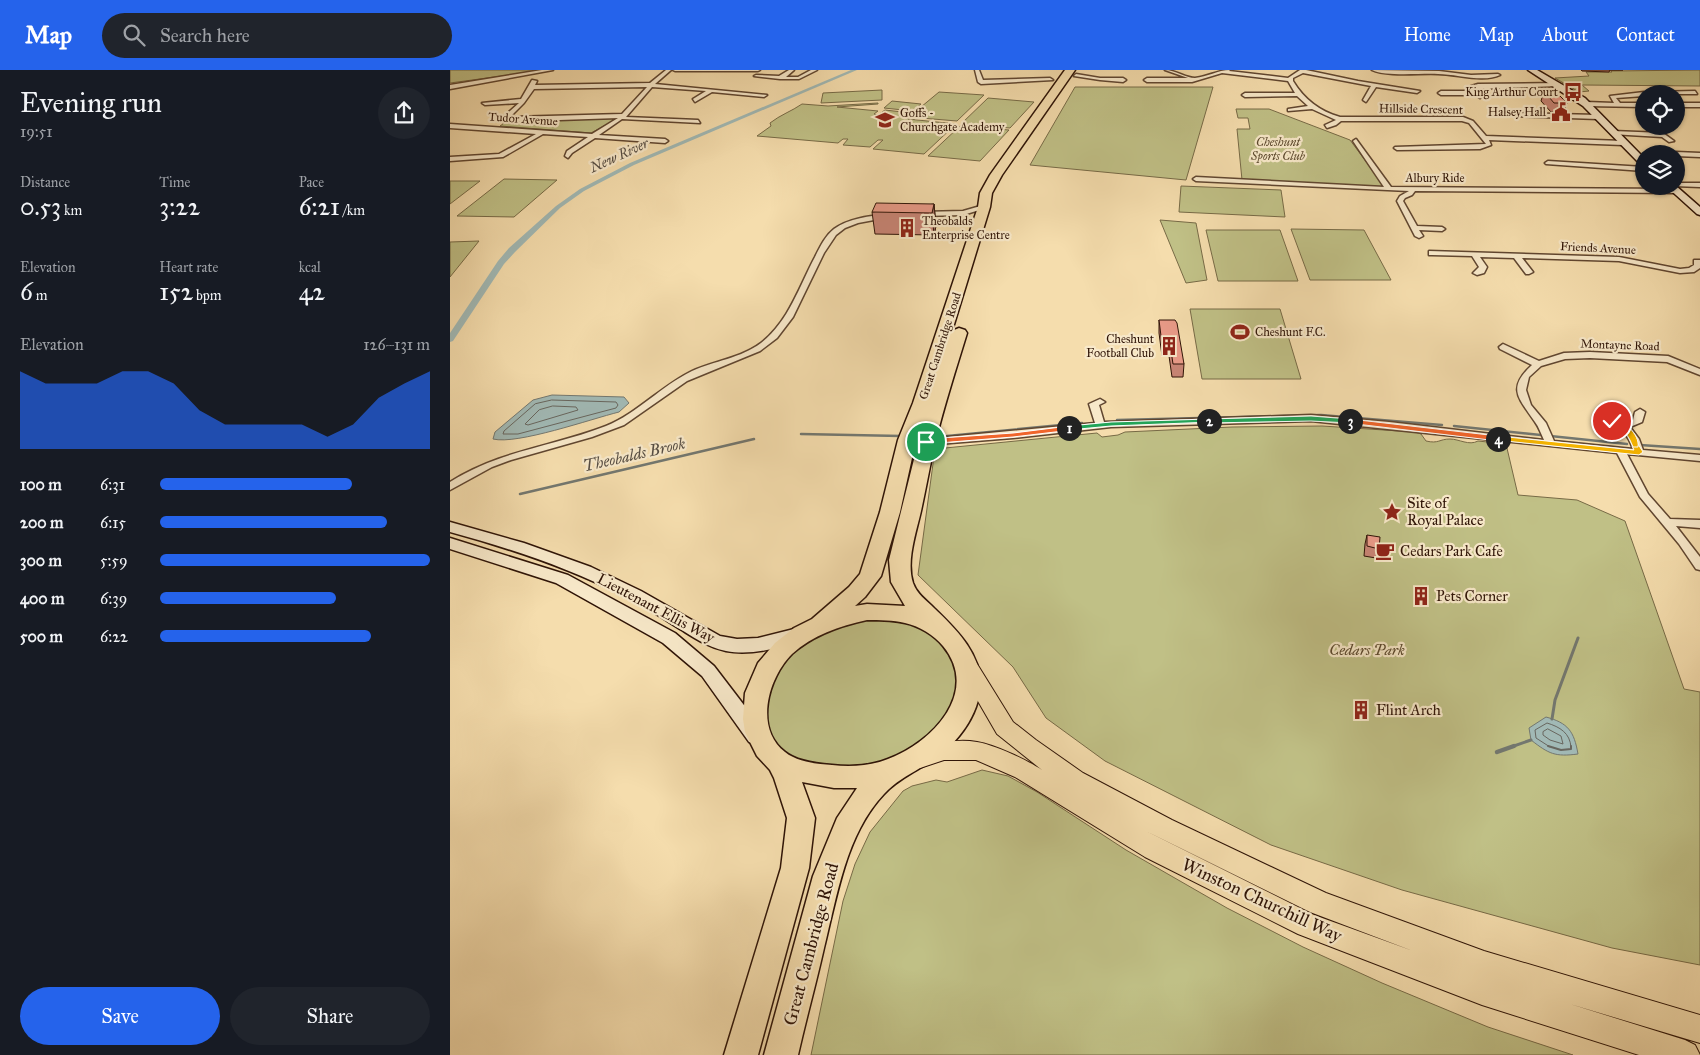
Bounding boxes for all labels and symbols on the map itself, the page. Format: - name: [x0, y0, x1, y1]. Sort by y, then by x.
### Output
- bus stop icon: King Arthur Court: [1562, 81, 1584, 103]
- place label: King Arthur Court: [1465, 85, 1559, 100]
- street label: Hillside Crescent: [1379, 101, 1464, 117]
- public building icon: Halsey Hall: [1550, 101, 1572, 123]
- place label: Halsey Hall: [1488, 105, 1547, 119]
- place label: Goffs - Churchgate Academy: [900, 106, 1005, 135]
- school or university icon: Goffs - Churchgate Academy: [874, 109, 896, 131]
- street label: Tudor Avenue: [488, 110, 558, 128]
- water label: New River: [586, 134, 652, 177]
- park label: Cheshunt Sports Club: [1250, 135, 1306, 164]
- street label: Albury Ride: [1405, 171, 1464, 185]
- place label: Theobalds Enterprise Centre: [922, 214, 1010, 242]
- building icon: Theobalds Enterprise Centre: [896, 217, 918, 239]
- street label: Friends Avenue: [1560, 239, 1636, 257]
- street label: Great Cambridge Road: [916, 291, 965, 402]
- sports icon: Cheshunt F.C.: [1229, 321, 1251, 343]
- place label: Cheshunt F.C.: [1255, 325, 1325, 339]
- place label: Cheshunt Football Club: [1086, 332, 1155, 360]
- building icon: Cheshunt Football Club: [1158, 335, 1180, 357]
- street label: Montayne Road: [1580, 337, 1660, 353]
- pin: [1591, 400, 1633, 442]
- pin: 2: [1196, 408, 1222, 434]
- pin: 3: [1338, 408, 1362, 434]
- pin: 1: [1056, 416, 1082, 440]
- pin: [905, 421, 947, 463]
- pin: 4: [1486, 426, 1510, 452]
- water label: Theobalds Brook: [581, 433, 687, 475]
- place label: Site of Royal Palace: [1407, 494, 1483, 529]
- place icon: Site of Royal Palace: [1381, 501, 1403, 523]
- cafe icon: Cedars Park Cafe: [1374, 540, 1396, 562]
- place label: Cedars Park Cafe: [1400, 542, 1503, 560]
- street label: Lieutenant Ellis Way: [594, 569, 719, 647]
- building icon: Pets Corner: [1410, 585, 1432, 607]
- place label: Pets Corner: [1436, 587, 1508, 605]
- park label: Cedars Park: [1329, 641, 1405, 659]
- building icon: Flint Arch: [1350, 699, 1372, 721]
- place label: Flint Arch: [1376, 701, 1442, 719]
- street label: Winston Churchill Way: [1178, 853, 1346, 947]
- street label: Great Cambridge Road: [779, 860, 844, 1028]

